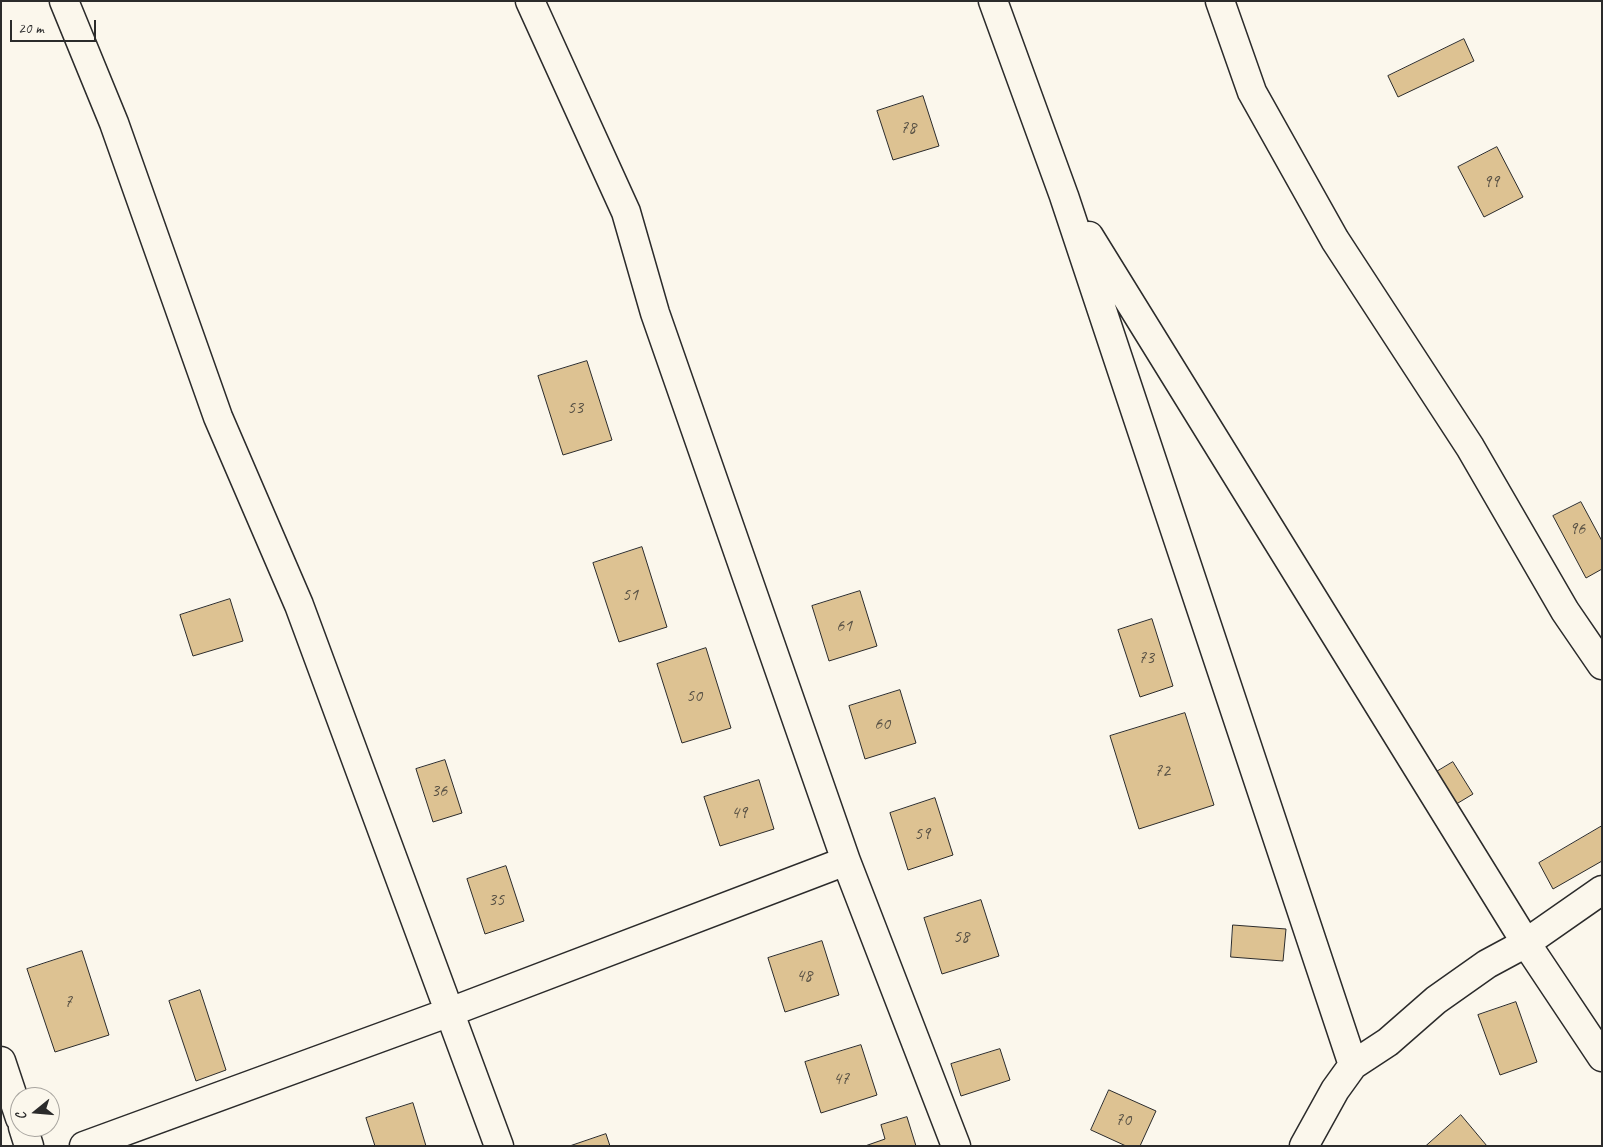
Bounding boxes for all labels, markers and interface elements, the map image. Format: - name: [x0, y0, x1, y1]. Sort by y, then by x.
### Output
- scale bar: [12, 10, 99, 42]
- text: 20 m: [18, 19, 44, 38]
- house number: 78: [900, 117, 916, 139]
- house number: 99: [1483, 171, 1499, 193]
- house number: 53: [567, 397, 583, 419]
- house number: 96: [1569, 518, 1585, 540]
- house number: 51: [622, 584, 638, 606]
- house number: 61: [836, 615, 852, 637]
- house number: 73: [1138, 647, 1154, 669]
- house number: 50: [686, 685, 702, 707]
- house number: 60: [874, 713, 890, 735]
- house number: 72: [1154, 760, 1170, 782]
- house number: 36: [431, 780, 447, 802]
- house number: 49: [731, 802, 747, 824]
- house number: 59: [914, 823, 930, 845]
- house number: 35: [488, 889, 504, 911]
- house number: 58: [953, 926, 969, 948]
- house number: 48: [796, 965, 812, 987]
- house number: 7: [64, 991, 72, 1013]
- house number: 47: [833, 1068, 849, 1090]
- north arrow: [10, 1087, 60, 1137]
- house number: 70: [1115, 1109, 1131, 1131]
- text: С: [12, 1110, 30, 1122]

